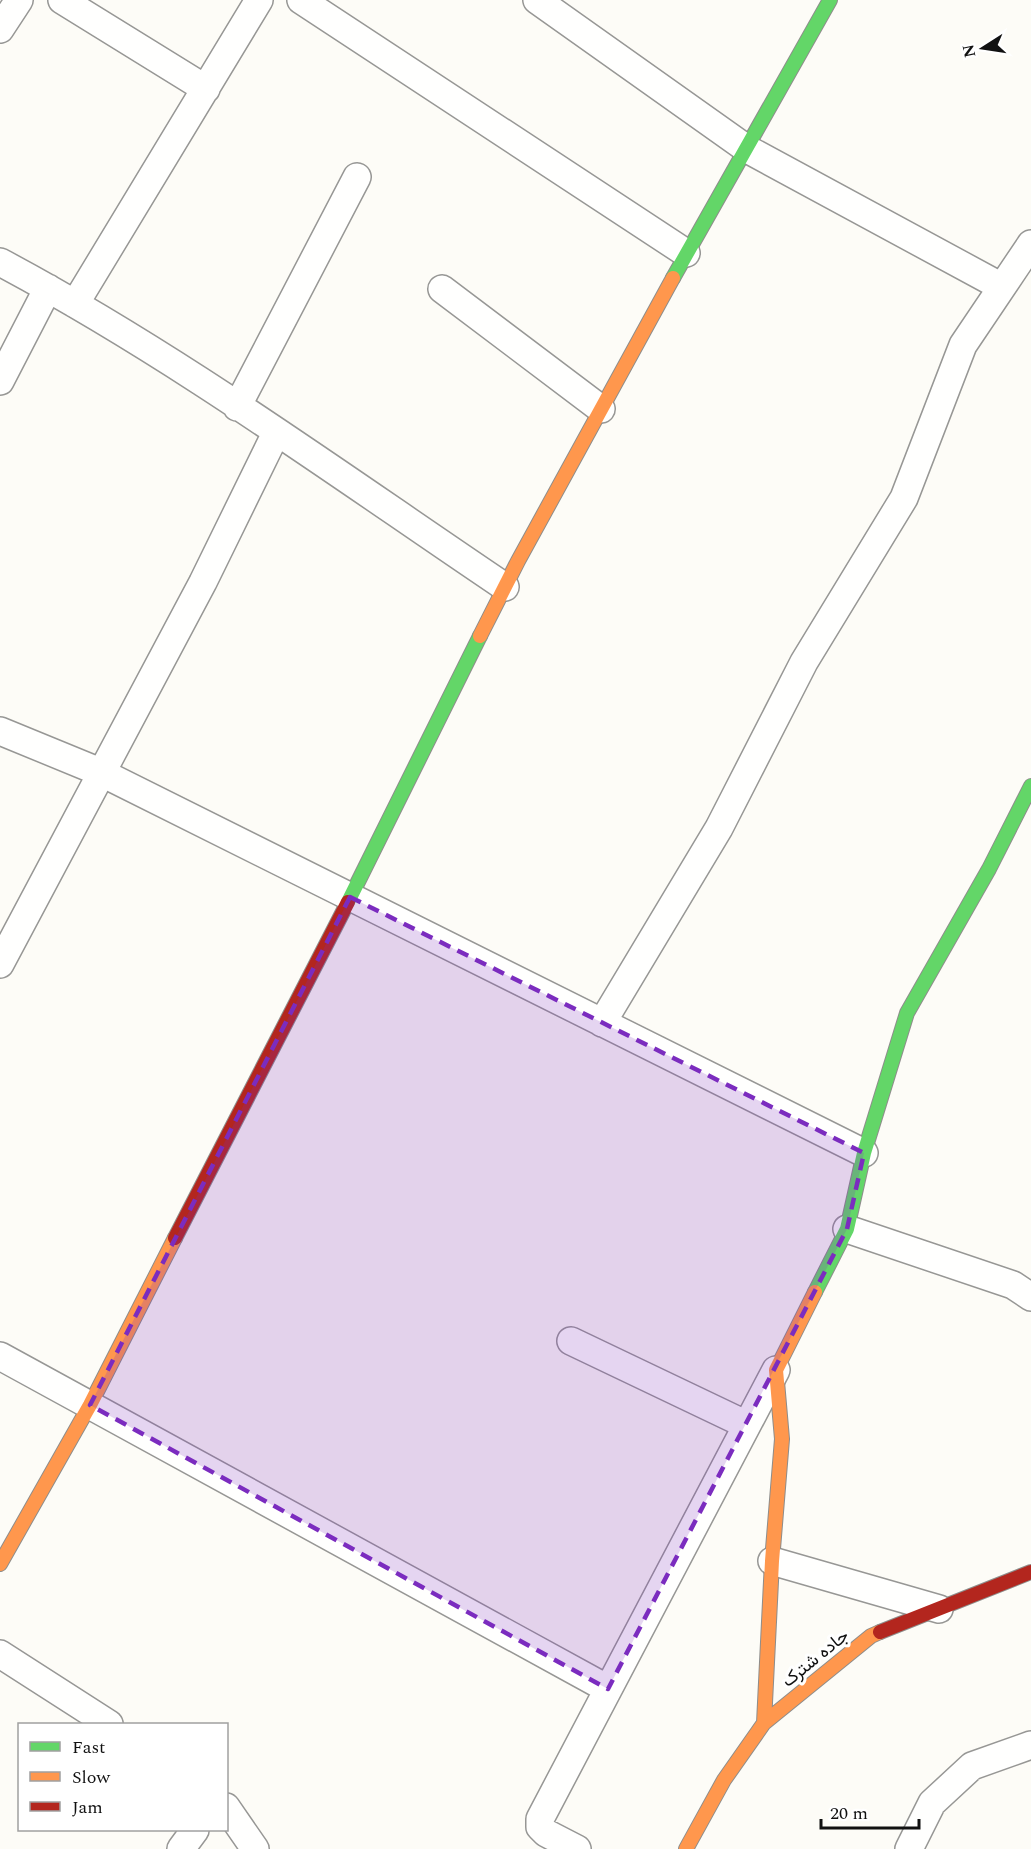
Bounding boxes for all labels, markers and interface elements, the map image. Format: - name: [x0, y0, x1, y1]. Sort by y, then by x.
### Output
- north arrow: [953, 18, 1013, 78]
- text: N: [956, 42, 982, 60]
- street label: جاده شترک: [776, 1623, 855, 1694]
- legend: [18, 1723, 228, 1831]
- text: Fast: [72, 1734, 105, 1761]
- text: Slow: [72, 1764, 111, 1791]
- scale bar: [821, 1792, 918, 1830]
- text: Jam: [72, 1794, 103, 1821]
- text: 20 m: [830, 1800, 868, 1827]

